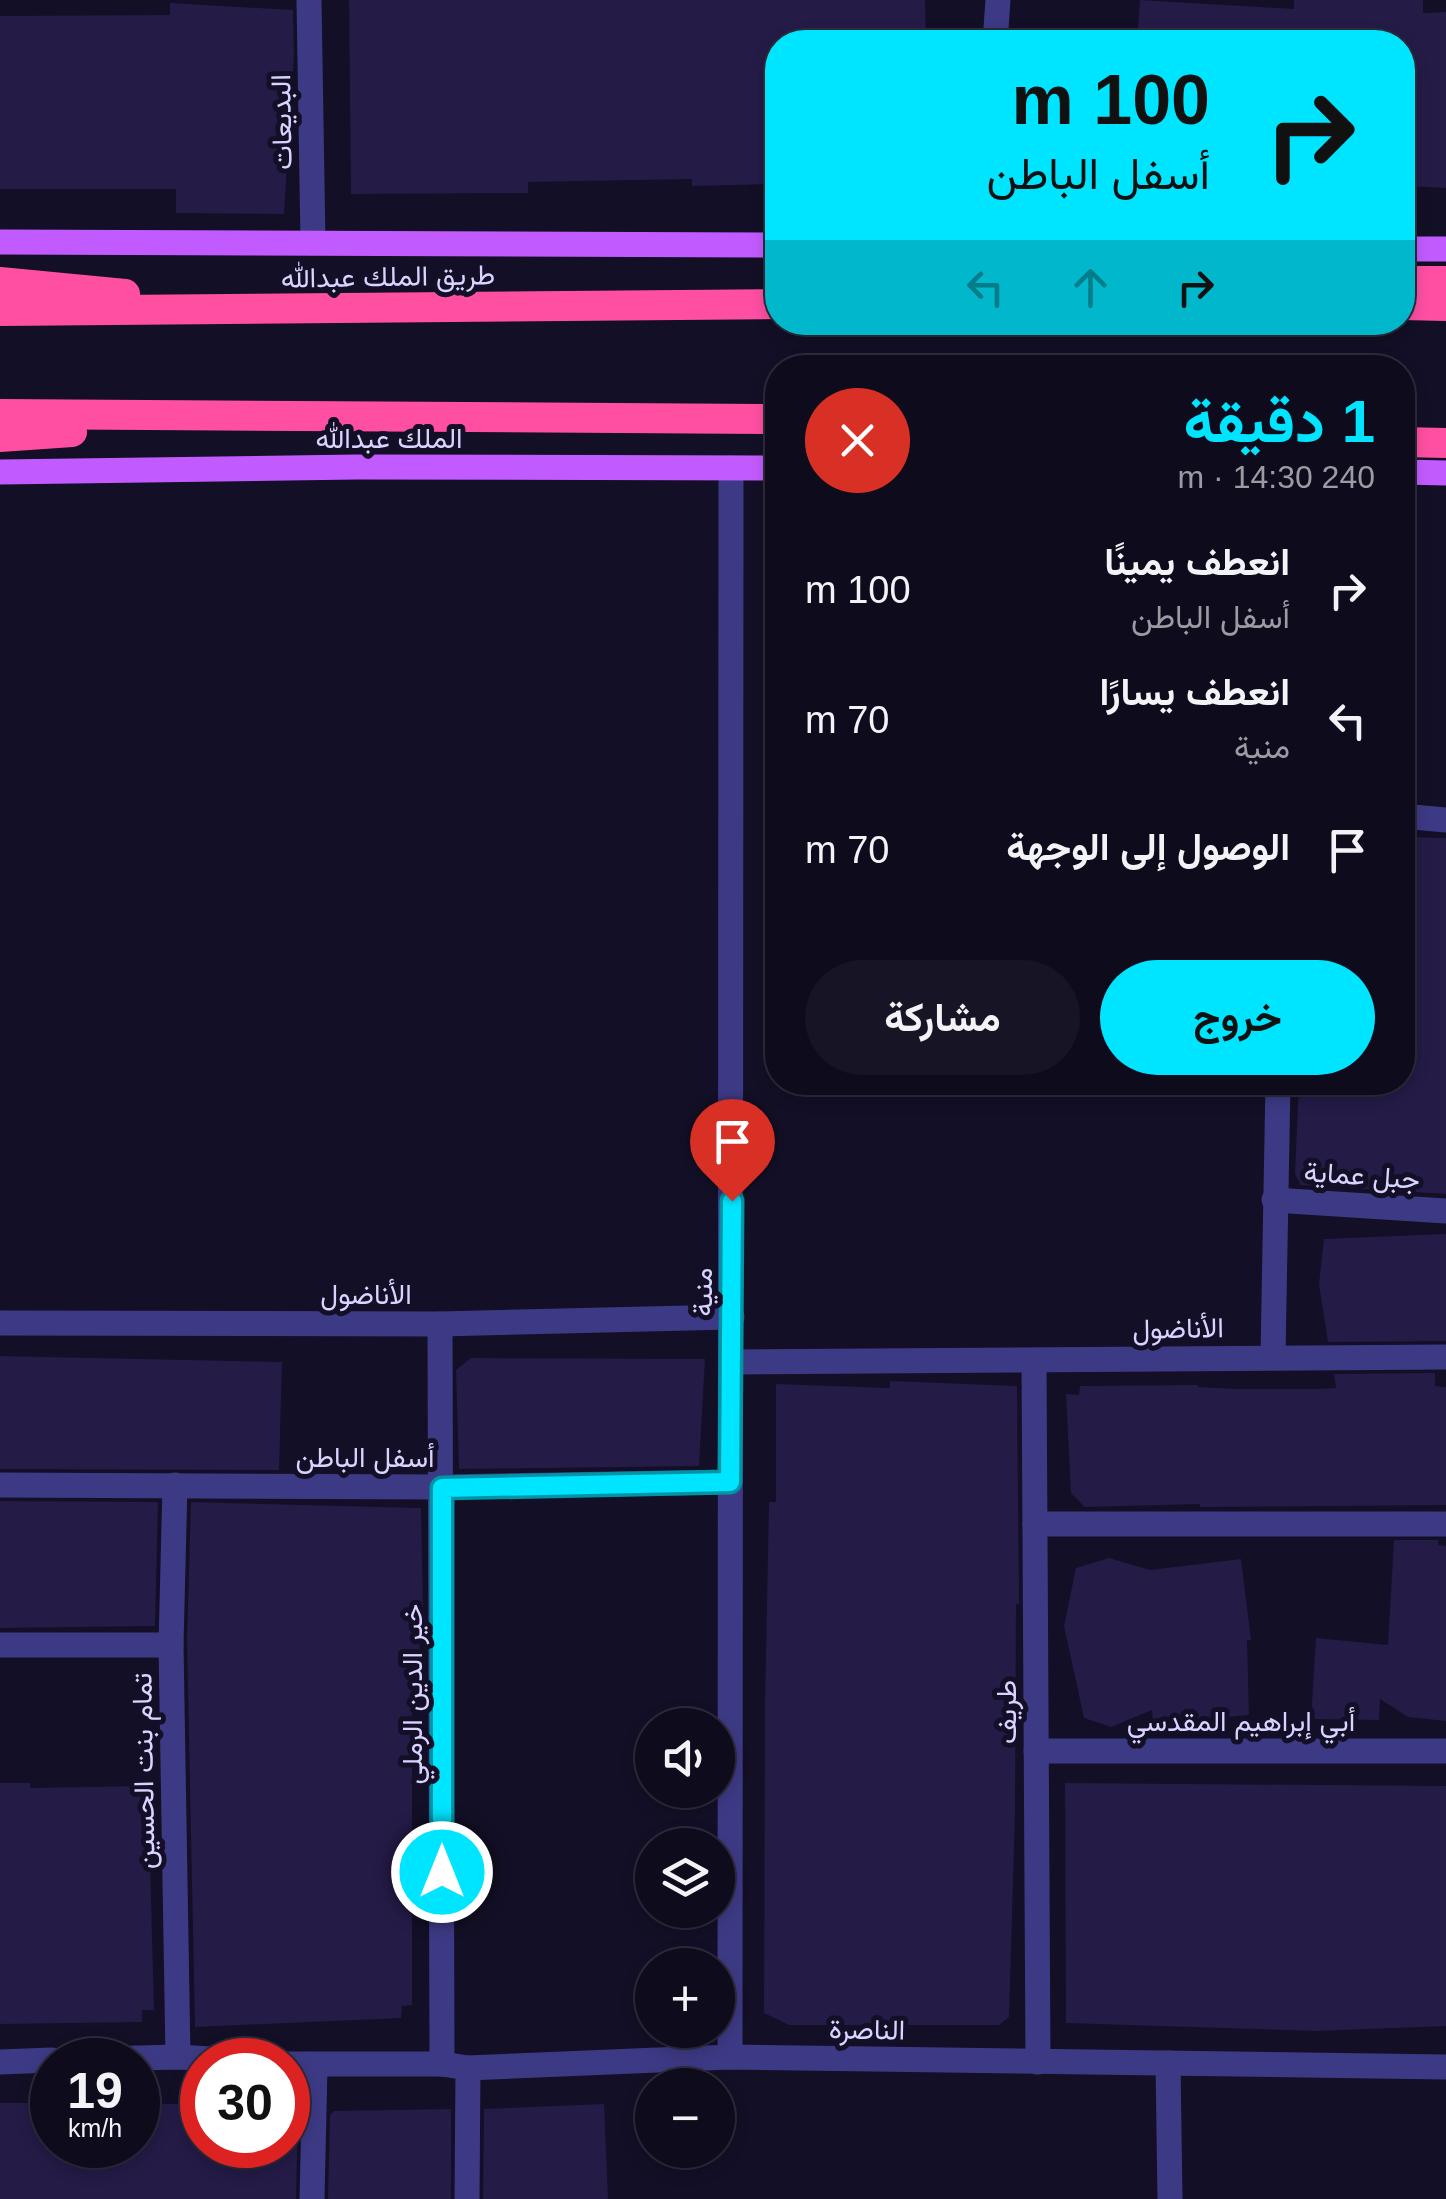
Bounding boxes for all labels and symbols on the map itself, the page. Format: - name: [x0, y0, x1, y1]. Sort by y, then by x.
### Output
- street label: البديعات: [265, 74, 299, 170]
- street label: طريق الملك عبدالله: [281, 258, 495, 296]
- street label: الملك عبدالله: [315, 422, 463, 455]
- pin: [690, 1099, 775, 1202]
- street label: جبل عماية: [1303, 1156, 1421, 1196]
- street label: منية: [687, 1267, 718, 1317]
- street label: الأناضول: [320, 1278, 412, 1312]
- street label: الأناضول: [1132, 1311, 1224, 1347]
- street label: أسفل الباطن: [295, 1442, 435, 1474]
- street label: خير الدين الرملي: [397, 1604, 435, 1784]
- street label: تمام بنت الحسين: [126, 1672, 164, 1869]
- street label: طريف: [991, 1680, 1024, 1744]
- street label: أبي إبراهيم المقدسي: [1127, 1706, 1355, 1744]
- position arrow: [390, 1820, 494, 1924]
- street label: الناصرة: [828, 2013, 905, 2048]
- speed limit sign: 30: [180, 2038, 310, 2168]

